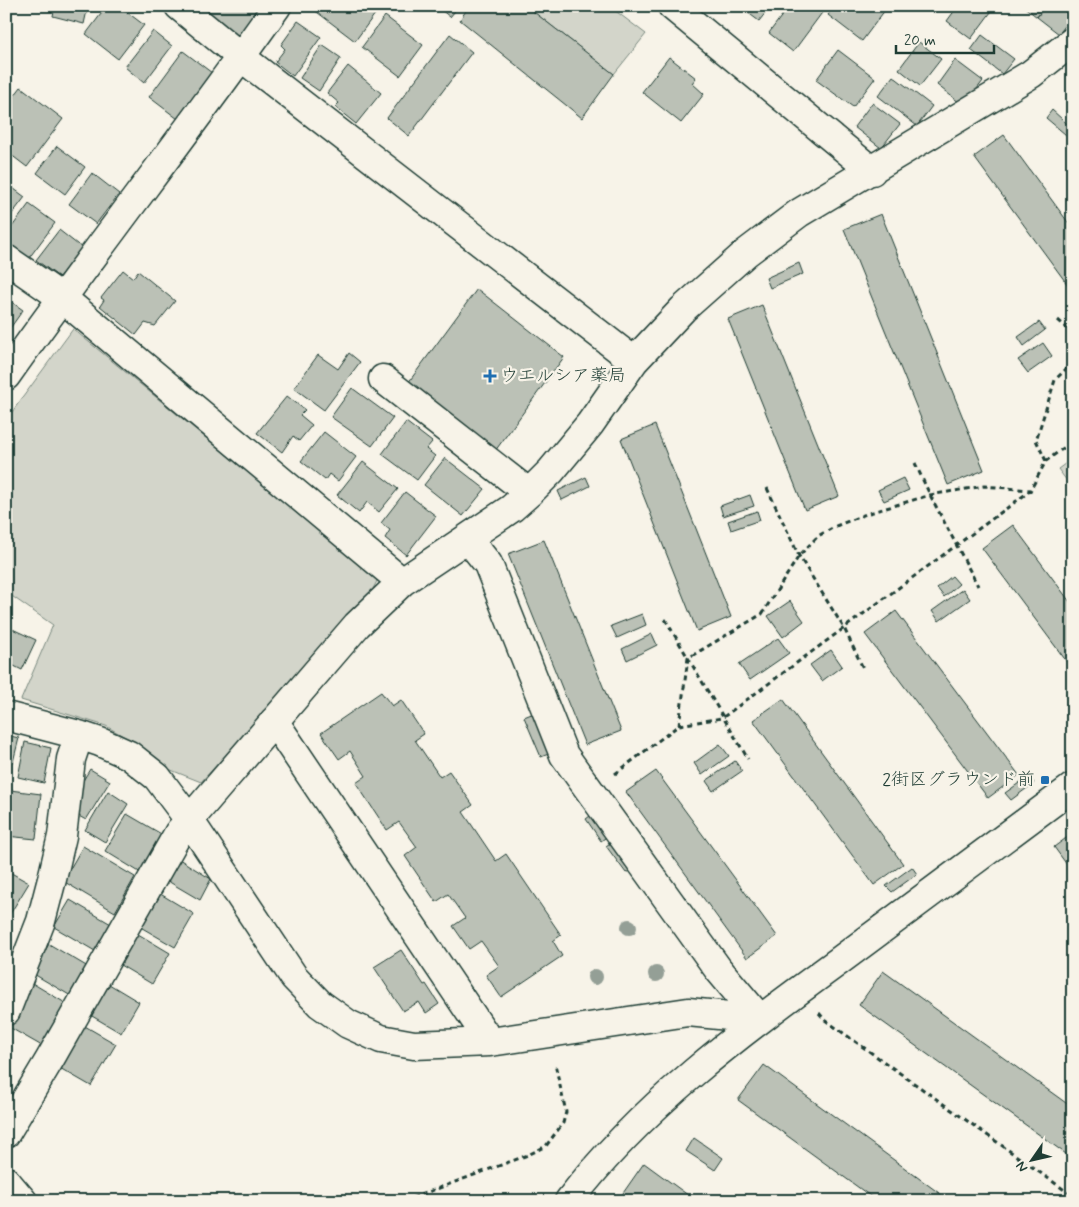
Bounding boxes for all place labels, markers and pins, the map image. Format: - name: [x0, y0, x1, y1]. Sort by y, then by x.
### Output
- place label: ウエルシア薬局: [500, 364, 626, 388]
- marker: ウエルシア薬局: [484, 370, 496, 382]
- place label: 2街区グラウンド前: [882, 768, 1035, 792]
- marker: 2街区グラウンド前: [1039, 774, 1051, 786]

